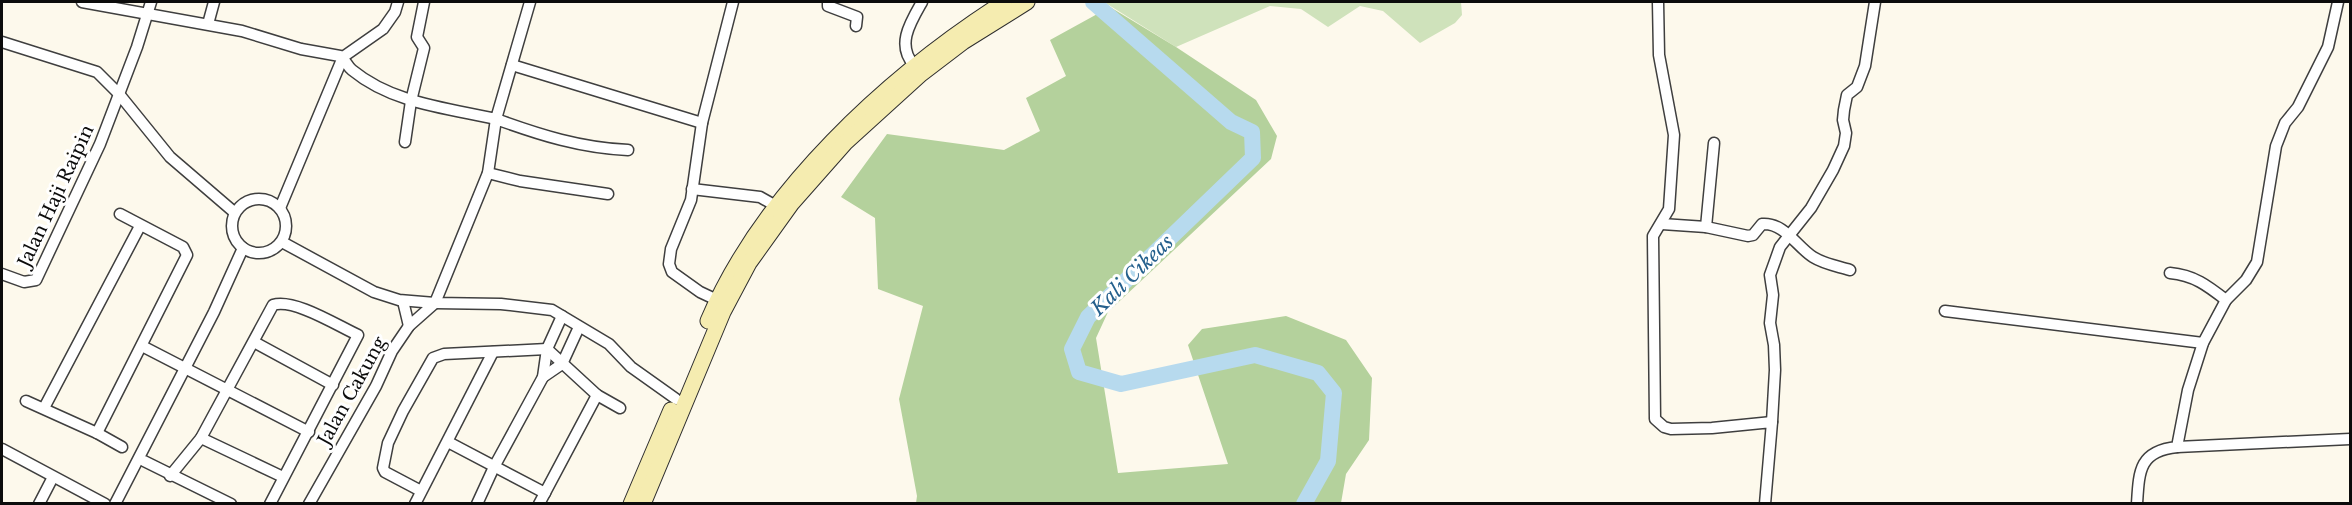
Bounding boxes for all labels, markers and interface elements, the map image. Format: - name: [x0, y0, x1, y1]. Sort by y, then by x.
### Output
- street label: Jalan Haji Raipin: [13, 121, 99, 272]
- water label: Kali Cikeas: [1085, 229, 1179, 321]
- street label: Jalan Cakung: [312, 333, 391, 451]

